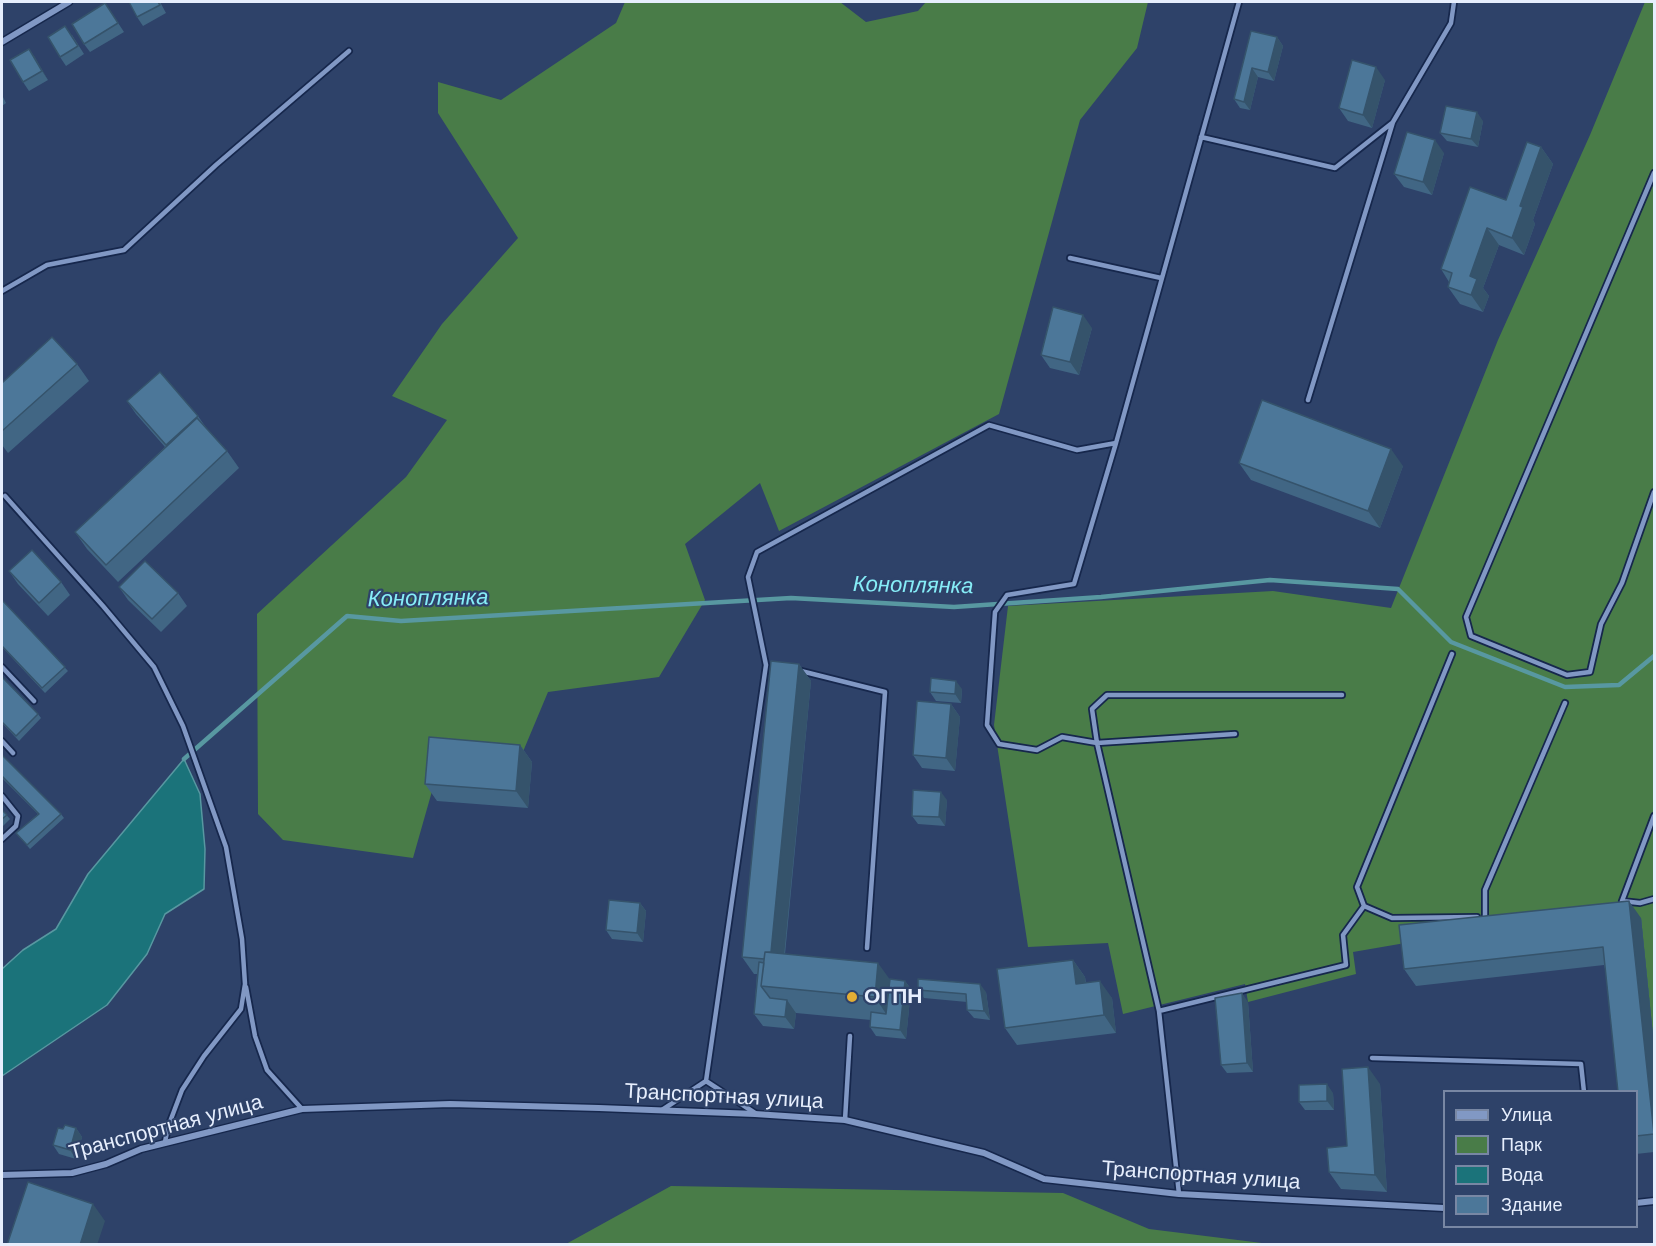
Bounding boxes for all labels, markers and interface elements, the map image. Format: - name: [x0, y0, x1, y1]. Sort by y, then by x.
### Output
- water label: Коноплянка: [853, 572, 973, 600]
- water label: Коноплянка: [368, 585, 488, 613]
- place label: ОГПН: [864, 984, 922, 1010]
- marker: ОГПН: [845, 990, 859, 1004]
- street label: Транспортная улица: [624, 1079, 824, 1115]
- street label: Транспортная улица: [67, 1090, 265, 1166]
- legend: [1443, 1090, 1638, 1228]
- text: Улица: [1501, 1105, 1552, 1125]
- text: Парк: [1501, 1135, 1542, 1155]
- street label: Транспортная улица: [1101, 1156, 1301, 1196]
- text: Вода: [1501, 1165, 1543, 1185]
- text: Здание: [1501, 1195, 1562, 1215]

